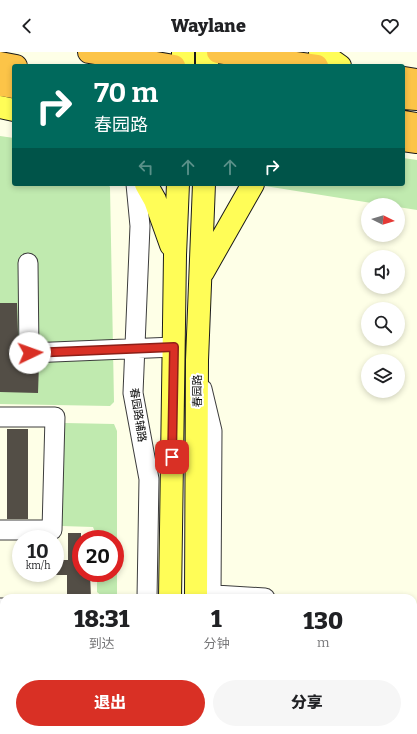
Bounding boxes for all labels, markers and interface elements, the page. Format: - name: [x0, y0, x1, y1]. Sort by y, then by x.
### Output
- icon: back: [16, 15, 38, 37]
- text: Waylane: [171, 15, 246, 37]
- icon: heart: [379, 15, 401, 37]
- text: 70 m: [94, 76, 158, 109]
- icon: right: [28, 80, 80, 132]
- text: 春园路: [94, 114, 148, 136]
- icon: left: [135, 156, 157, 178]
- icon: ahead: [177, 156, 199, 178]
- icon: ahead: [219, 156, 241, 178]
- icon: right: [261, 156, 283, 178]
- north arrow: [361, 198, 405, 242]
- map controls: [361, 198, 405, 398]
- button: sound: [361, 250, 405, 294]
- button: search: [361, 302, 405, 346]
- position arrow: [9, 332, 51, 374]
- button: layers: [361, 354, 405, 398]
- street label: 春园路: [191, 375, 204, 408]
- street label: 春园路辅路: [127, 387, 149, 443]
- pin: [155, 440, 189, 474]
- icon: arrive: [161, 446, 183, 468]
- speed limit sign: 20: [72, 530, 124, 582]
- text: 10: [27, 539, 49, 563]
- text: km/h: [26, 560, 50, 572]
- text: 18:31: [74, 605, 129, 633]
- text: 1: [211, 605, 222, 633]
- text: 130: [303, 607, 343, 635]
- text: m: [317, 635, 329, 650]
- text: 到达: [89, 636, 115, 651]
- text: 分钟: [203, 636, 229, 651]
- button: 退出: [16, 680, 205, 726]
- button: 分享: [213, 680, 401, 726]

